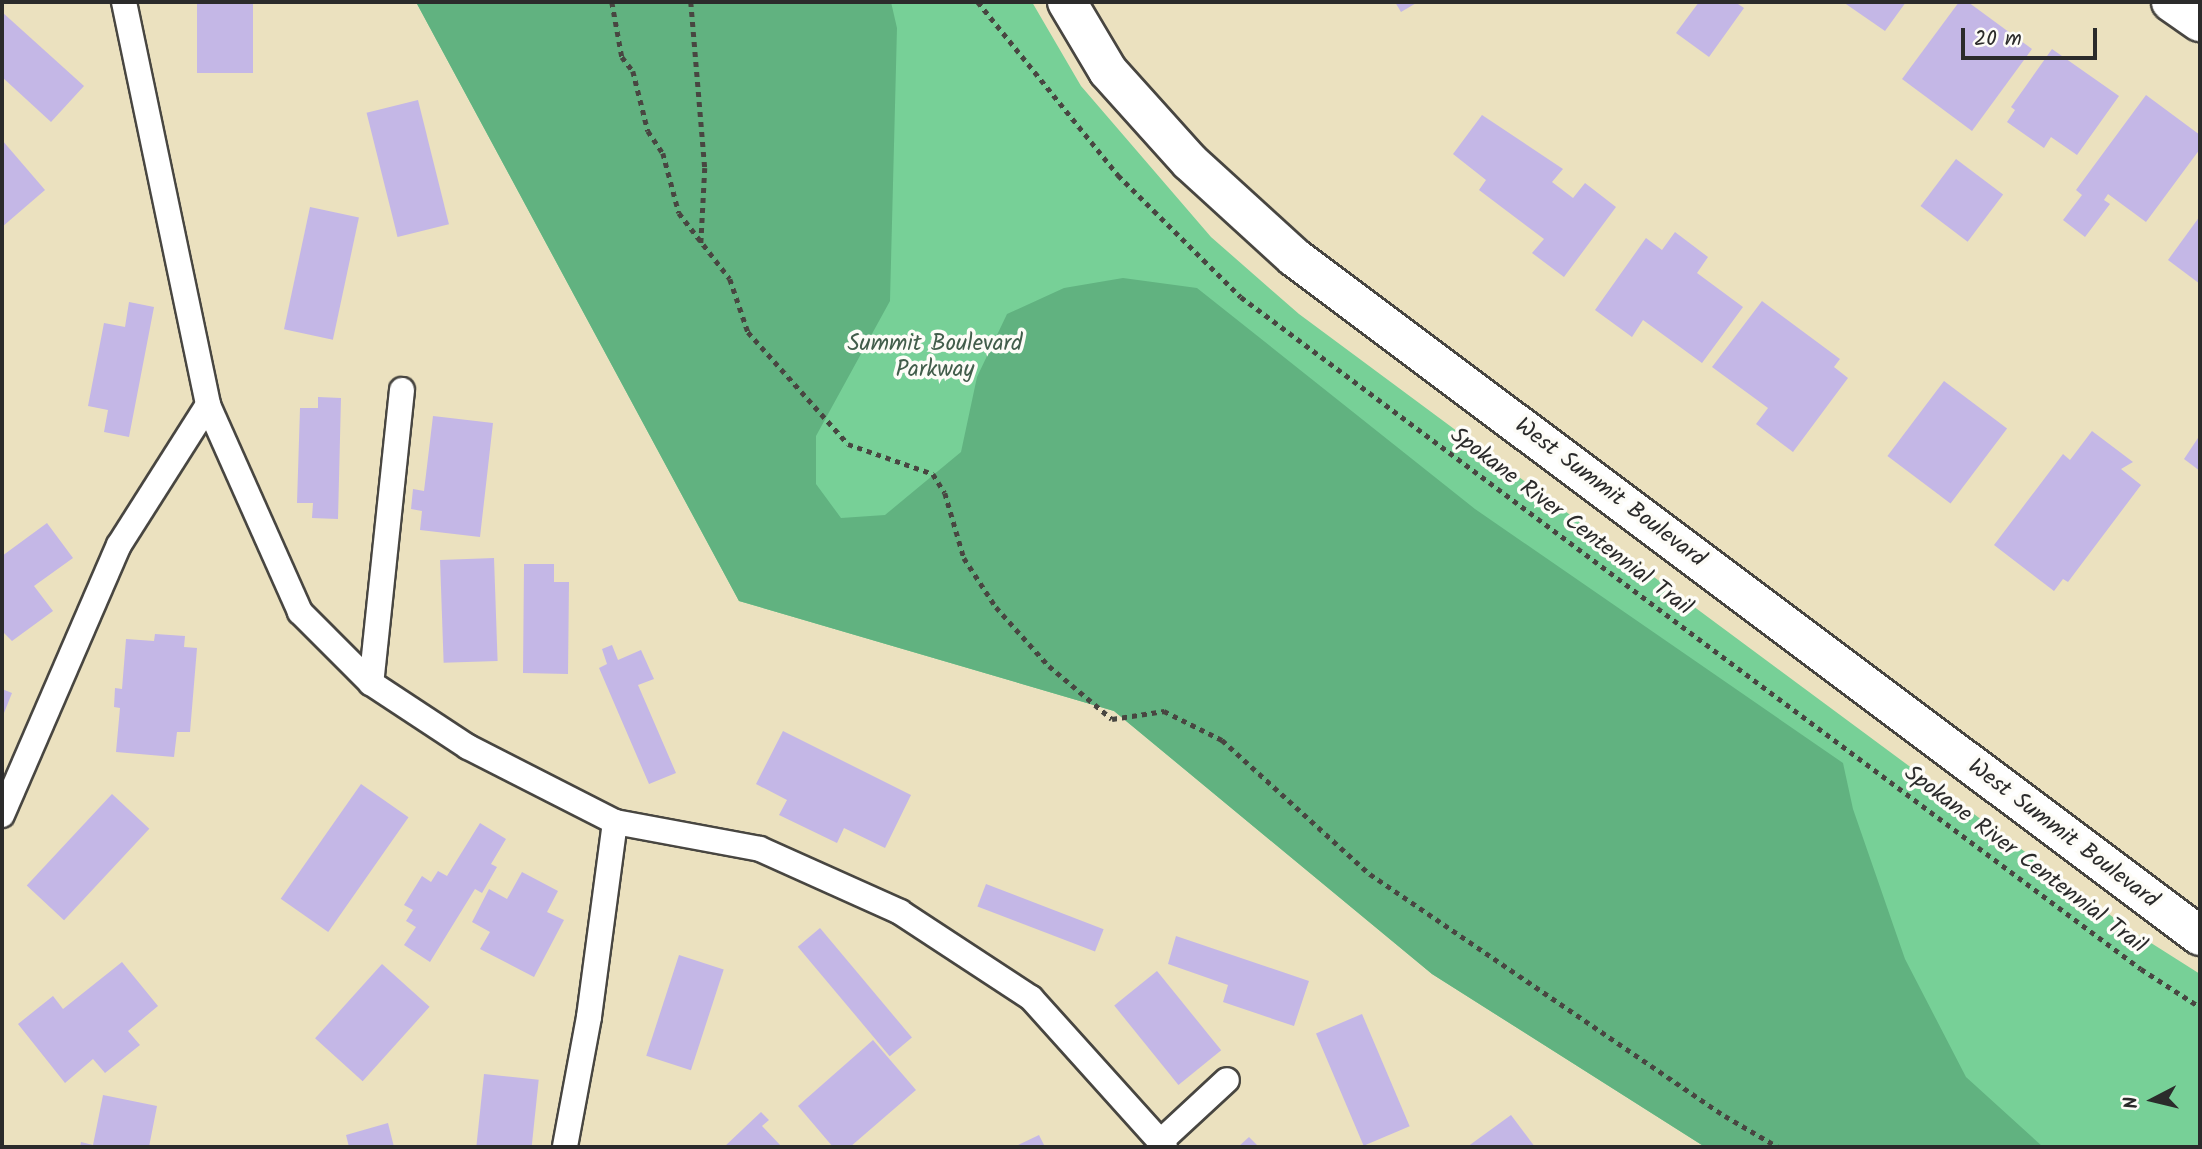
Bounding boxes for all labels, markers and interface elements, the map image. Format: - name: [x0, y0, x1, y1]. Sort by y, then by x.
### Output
- scale bar: [1964, 14, 2100, 58]
- text: 20 m: [1974, 23, 2022, 56]
- park label: Summit Boulevard Parkway: [847, 330, 1023, 384]
- street label: West Summit Boulevard: [1509, 412, 1711, 574]
- street label: Spokane River Centennial Trail: [1445, 422, 1697, 622]
- street label: West Summit Boulevard: [1962, 753, 2164, 915]
- street label: Spokane River Centennial Trail: [1899, 760, 2151, 960]
- north arrow: [2118, 1065, 2188, 1135]
- text: N: [2117, 1095, 2148, 1110]

